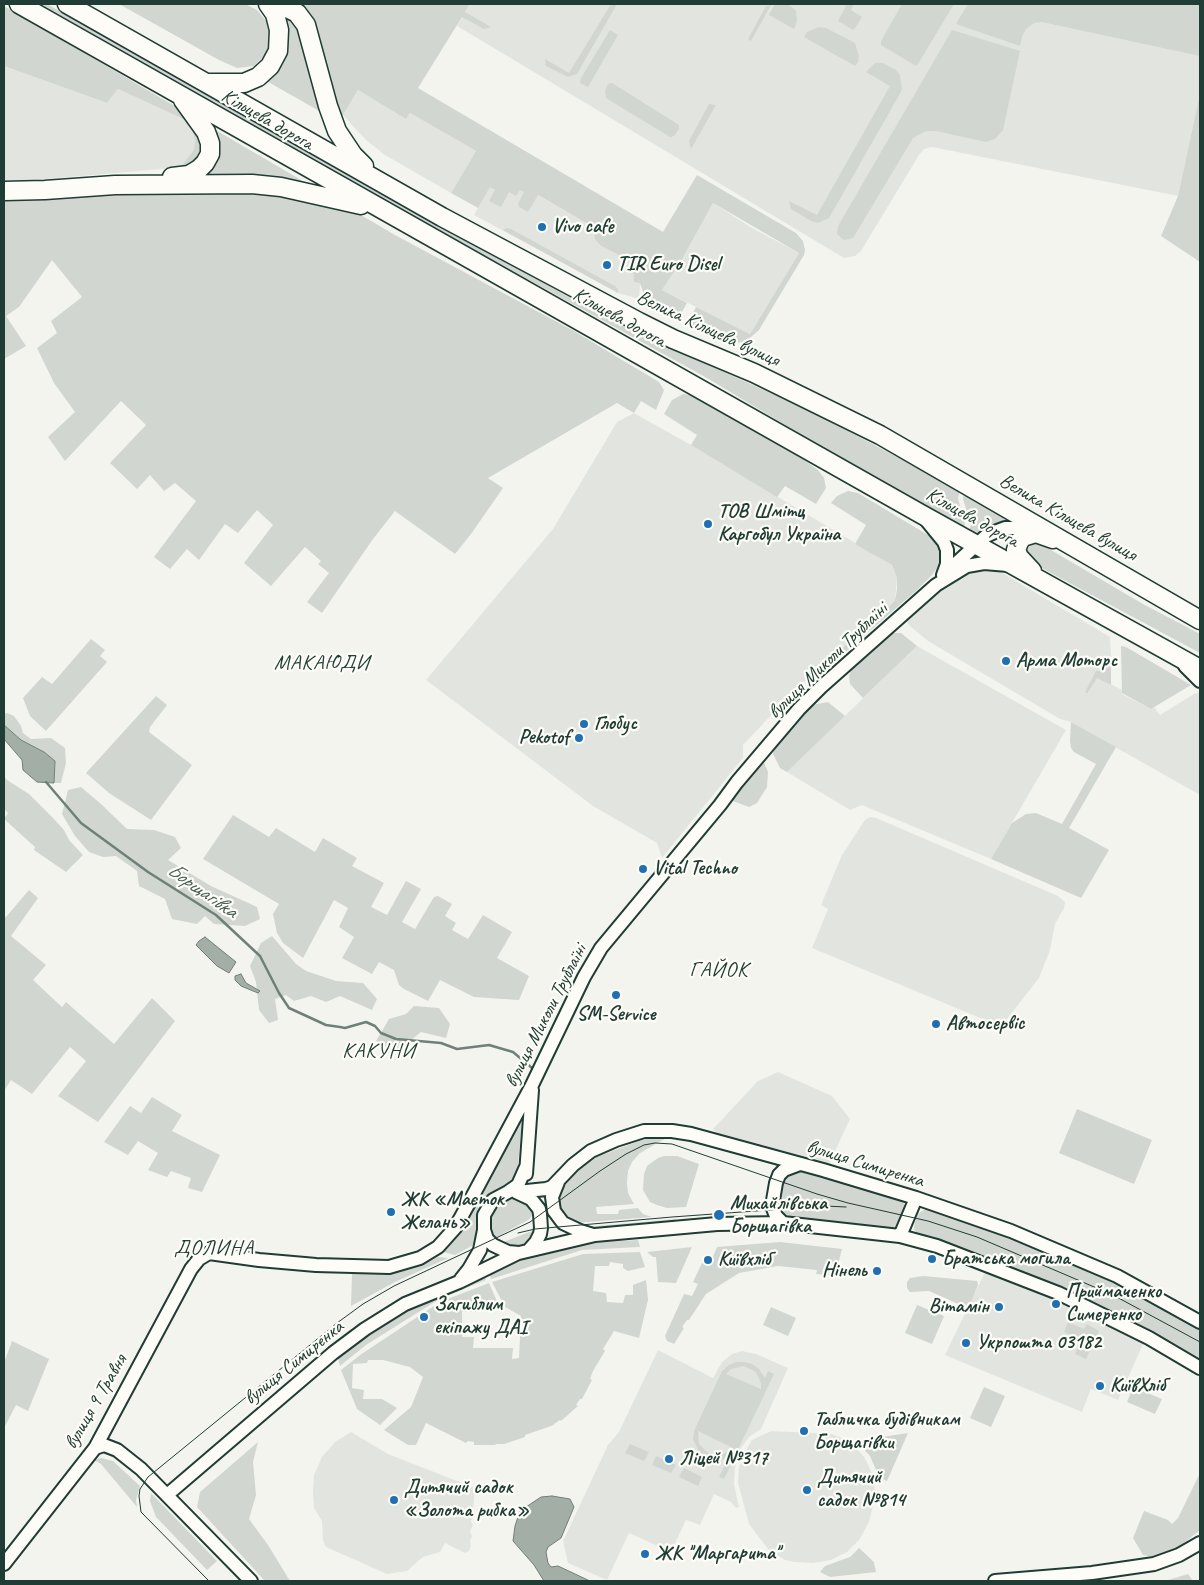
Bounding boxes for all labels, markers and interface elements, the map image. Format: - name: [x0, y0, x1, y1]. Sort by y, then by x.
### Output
- street label: Кільцева дорога: [217, 84, 317, 156]
- place label: Vivo cafe: [552, 215, 613, 239]
- marker: Vivo cafe: [536, 221, 548, 233]
- place label: TIR Euro Disel: [617, 253, 720, 277]
- marker: TIR Euro Disel: [601, 259, 613, 271]
- street label: Кільцева дорога: [569, 283, 669, 353]
- street label: Велика Кільцева вулиця: [633, 285, 783, 373]
- street label: Велика Кільцева вулиця: [995, 469, 1141, 567]
- street label: Кільцева дорога: [922, 483, 1022, 553]
- place label: ТОВ Шмітц Каргобул Україна: [718, 500, 840, 547]
- marker: ТОВ Шмітц Каргобул Україна: [702, 518, 714, 530]
- street label: вулиця Миколи Трублаїні: [763, 598, 893, 724]
- place label: Арма Моторс: [1016, 649, 1117, 673]
- district label: МАКАЮДИ: [272, 650, 372, 676]
- marker: Арма Моторс: [1000, 655, 1012, 667]
- place label: Глобус: [594, 712, 637, 736]
- marker: Глобус: [578, 718, 590, 730]
- place label: Pekotof: [519, 726, 569, 750]
- marker: Pekotof: [573, 732, 585, 744]
- place label: Vital Techno: [653, 857, 737, 881]
- water label: Борщагівка: [162, 858, 242, 924]
- marker: Vital Techno: [637, 863, 649, 875]
- street label: вулиця Миколи Трублаїні: [500, 940, 592, 1092]
- district label: ГАЙОК: [689, 957, 749, 983]
- marker: SM-Service: [610, 989, 622, 1001]
- place label: SM-Service: [576, 1003, 656, 1027]
- place label: Автосервіс: [946, 1012, 1024, 1036]
- marker: Автосервіс: [930, 1018, 942, 1030]
- district label: КАКУНИ: [342, 1038, 416, 1064]
- street label: вулиця Симиренка: [803, 1135, 927, 1193]
- place label: ЖК «Маєток Желань»: [401, 1188, 504, 1235]
- place label: Михайлівська Борщагівка: [730, 1192, 827, 1239]
- marker: ЖК «Маєток Желань»: [385, 1206, 397, 1218]
- marker: Михайлівська Борщагівка: [712, 1208, 726, 1222]
- district label: ДОЛИНА: [174, 1235, 254, 1261]
- place label: Братська могила: [942, 1247, 1070, 1271]
- place label: Київхліб: [718, 1248, 771, 1272]
- marker: Братська могила: [926, 1253, 938, 1265]
- marker: Київхліб: [702, 1254, 714, 1266]
- place label: Нінель: [822, 1259, 867, 1283]
- marker: Нінель: [871, 1265, 883, 1277]
- place label: Приймаченко Симеренко: [1066, 1280, 1162, 1327]
- place label: Загиблим екіпажу ДАІ: [434, 1293, 527, 1340]
- place label: Вітамін: [929, 1295, 989, 1319]
- marker: Приймаченко Симеренко: [1050, 1298, 1062, 1310]
- marker: Вітамін: [993, 1301, 1005, 1313]
- marker: Загиблим екіпажу ДАІ: [418, 1311, 430, 1323]
- street label: вулиця Симиренка: [239, 1315, 349, 1411]
- place label: Укрпошта 03182: [976, 1331, 1101, 1355]
- marker: Укрпошта 03182: [960, 1337, 972, 1349]
- street label: вулиця 9 Травня: [59, 1350, 133, 1454]
- place label: КиївХліб: [1110, 1374, 1166, 1398]
- marker: КиївХліб: [1094, 1380, 1106, 1392]
- place label: Табличка будівникам Борщагівки: [814, 1408, 960, 1455]
- marker: Табличка будівникам Борщагівки: [798, 1425, 810, 1437]
- place label: Ліцей №317: [679, 1447, 768, 1471]
- marker: Ліцей №317: [663, 1453, 675, 1465]
- place label: Дитячий садок №814: [817, 1466, 905, 1513]
- place label: Дитячий садок «Золота рибка»: [404, 1476, 529, 1523]
- marker: Дитячий садок №814: [801, 1484, 813, 1496]
- marker: Дитячий садок «Золота рибка»: [388, 1494, 400, 1506]
- place label: ЖК ''Маргарита'': [655, 1542, 780, 1566]
- marker: ЖК ''Маргарита'': [639, 1548, 651, 1560]

